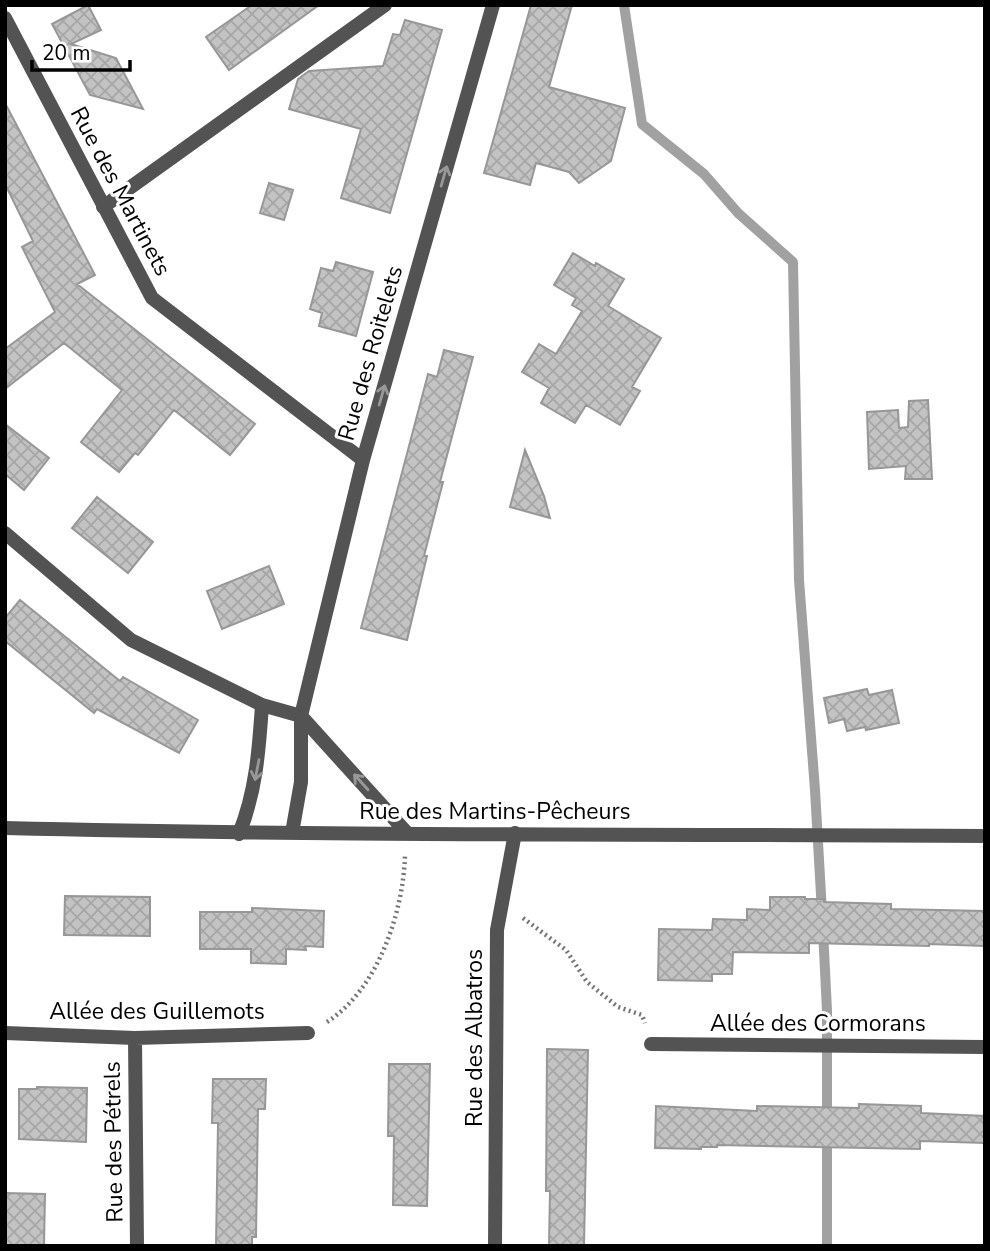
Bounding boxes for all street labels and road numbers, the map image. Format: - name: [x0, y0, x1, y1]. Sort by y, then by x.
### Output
- street label: Rue des Martinets: [63, 101, 178, 281]
- street label: Rue des Roitelets: [331, 262, 410, 444]
- street label: Rue des Martins-Pêcheurs: [359, 796, 631, 827]
- street label: Rue des Albatros: [459, 949, 490, 1127]
- street label: Allée des Guillemots: [49, 996, 265, 1027]
- street label: Allée des Cormorans: [710, 1008, 926, 1039]
- street label: Rue des Pétrels: [97, 1061, 130, 1223]

